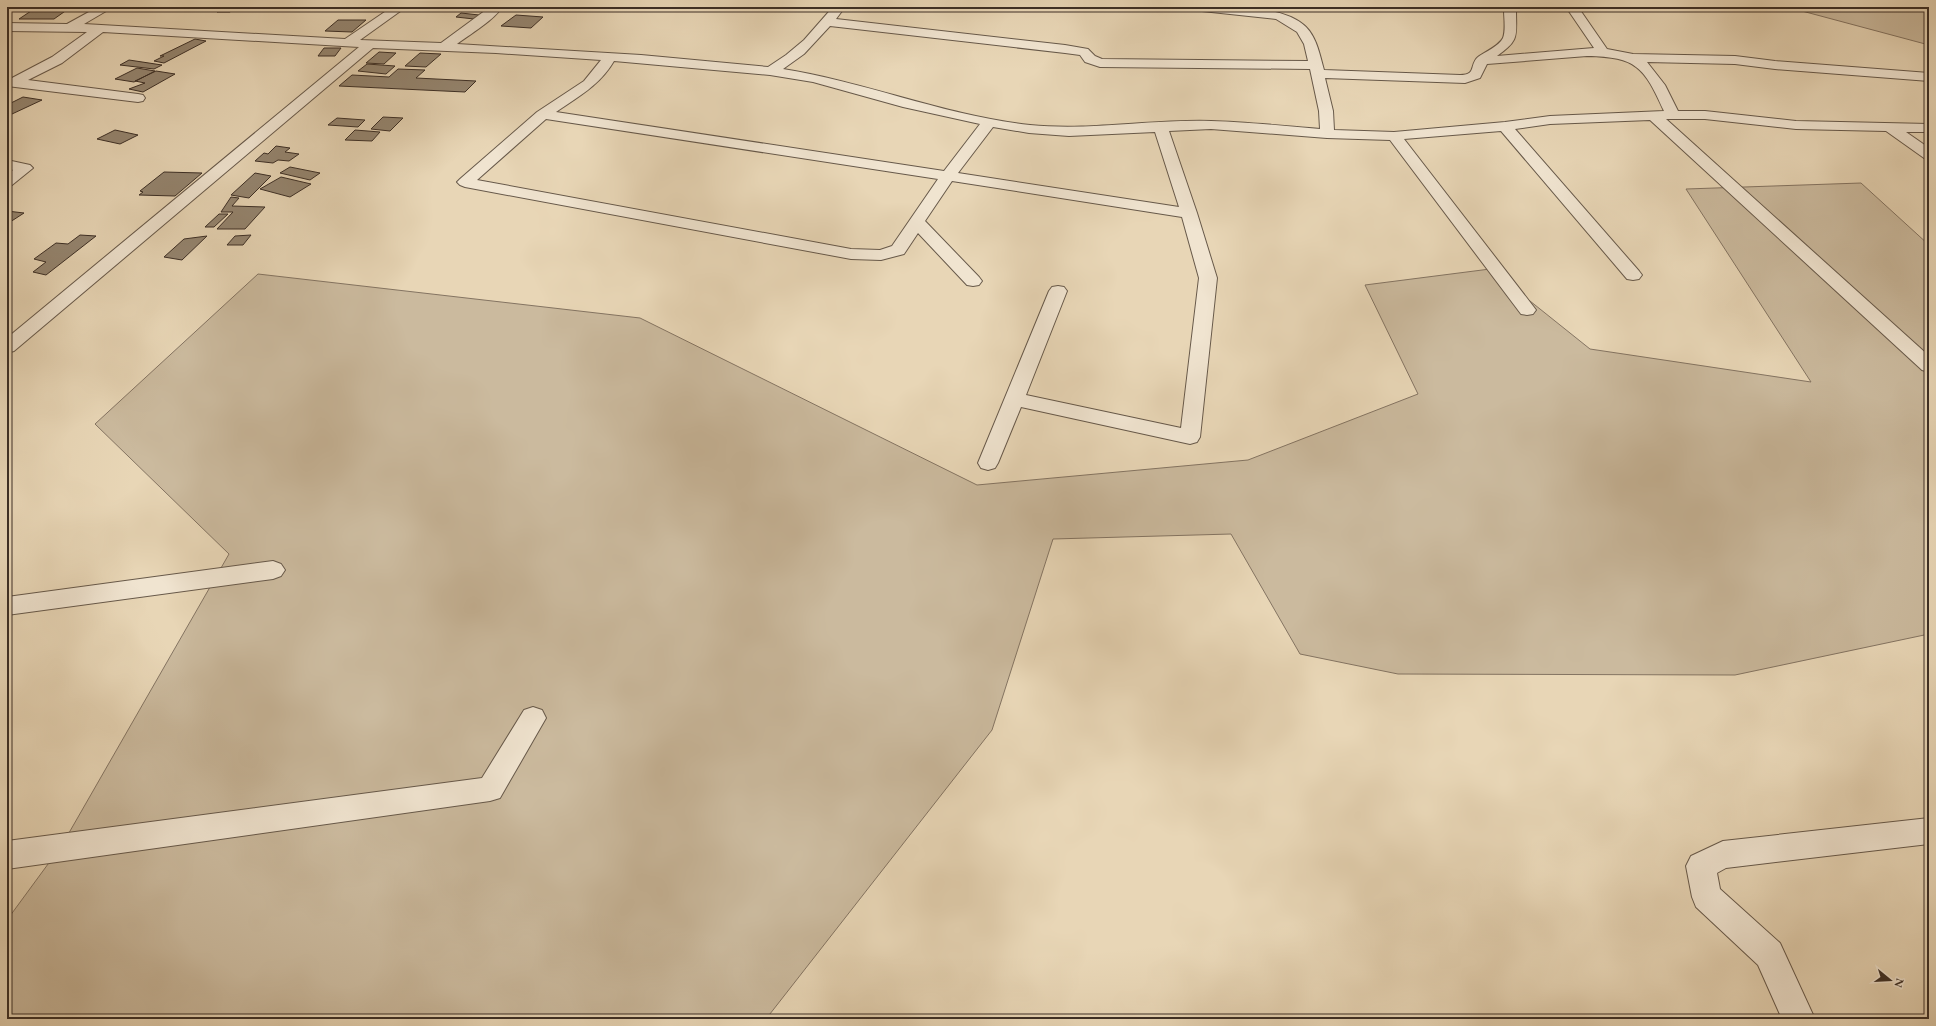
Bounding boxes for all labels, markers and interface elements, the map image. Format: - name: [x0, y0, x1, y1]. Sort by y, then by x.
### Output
- north arrow: [1870, 960, 1910, 1000]
- text: N: [1891, 977, 1908, 990]

